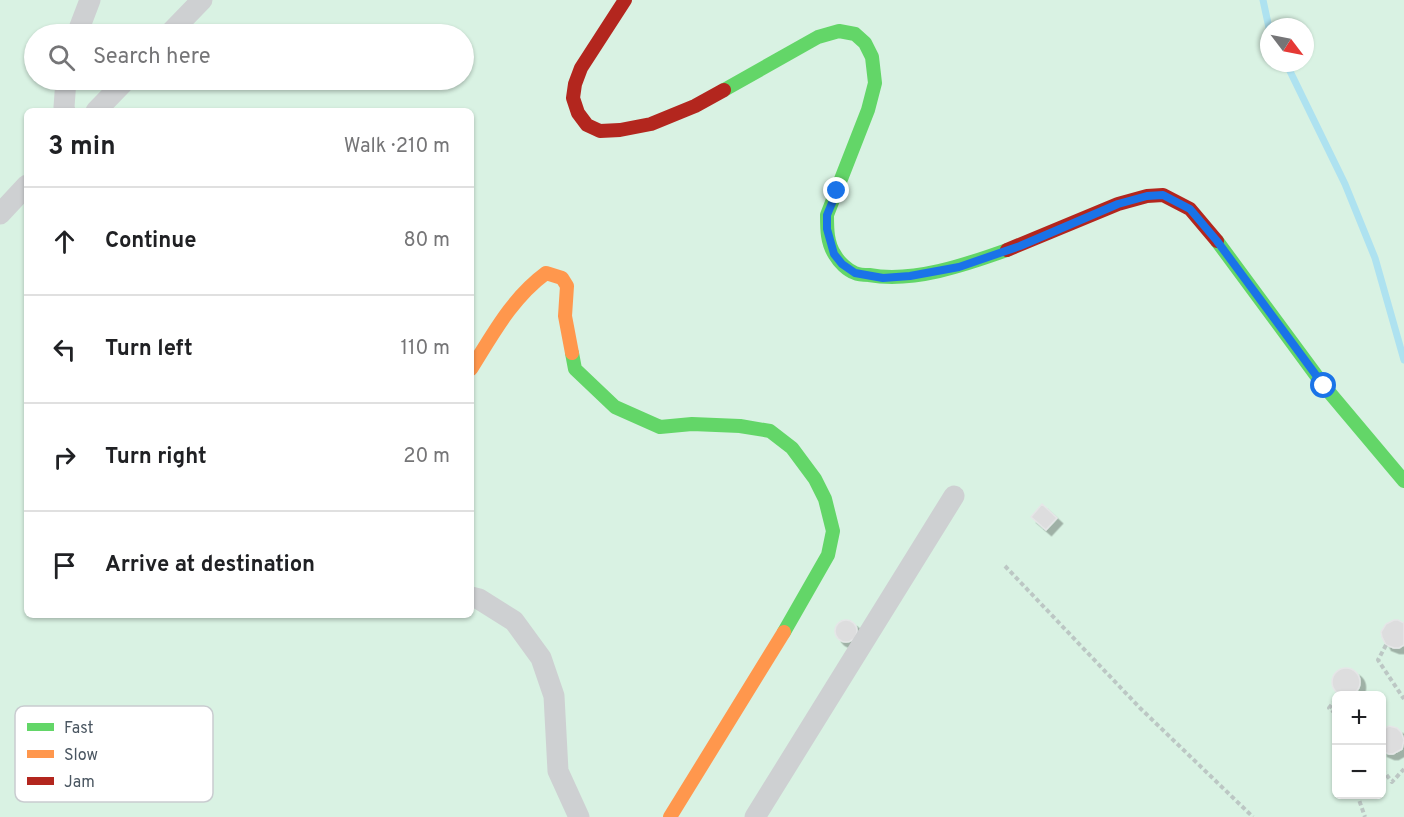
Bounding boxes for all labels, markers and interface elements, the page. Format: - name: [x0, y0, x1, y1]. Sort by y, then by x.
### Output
- north arrow: [1260, 18, 1314, 72]
- search box: [24, 24, 474, 90]
- icon: search: [45, 41, 78, 74]
- text: Search here: [93, 44, 211, 71]
- text: 3 min: [48, 131, 116, 164]
- text: Walk · 210 m: [344, 134, 450, 160]
- route end: [823, 177, 849, 203]
- icon: ahead: [48, 225, 81, 258]
- text: Continue: [105, 228, 196, 255]
- text: 80 m: [404, 228, 450, 254]
- icon: left: [48, 333, 81, 366]
- text: Turn left: [105, 336, 193, 363]
- text: 110 m: [401, 336, 450, 362]
- route start: [1310, 372, 1336, 398]
- icon: right: [48, 441, 81, 474]
- text: Turn right: [105, 444, 207, 471]
- text: 20 m: [403, 444, 450, 470]
- icon: arrive: [48, 549, 81, 582]
- text: Arrive at destination: [105, 552, 315, 579]
- map controls: [1332, 691, 1386, 799]
- button: +: [1332, 691, 1386, 745]
- legend: [15, 706, 213, 802]
- text: Fast: [64, 719, 94, 739]
- button: −: [1332, 745, 1386, 799]
- text: Slow: [64, 746, 98, 766]
- text: Jam: [64, 773, 95, 793]

